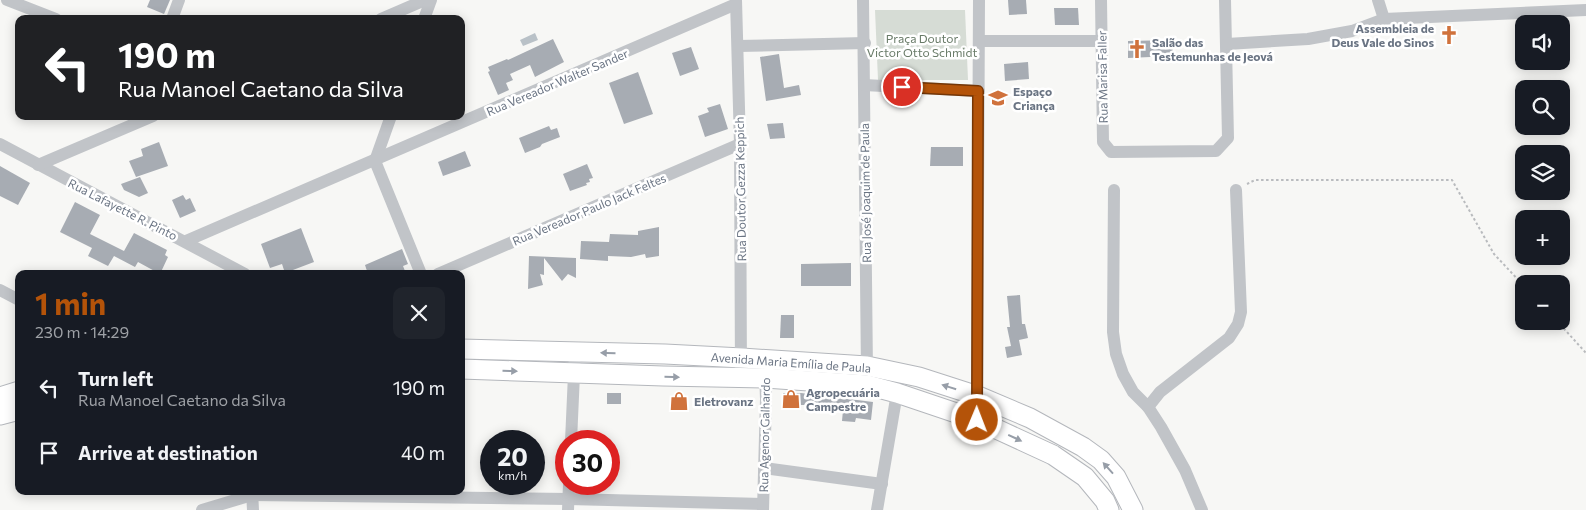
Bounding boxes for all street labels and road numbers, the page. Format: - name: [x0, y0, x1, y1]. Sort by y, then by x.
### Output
- street label: Rua Marisa Faller: [1094, 30, 1110, 124]
- street label: Rua Vereador Walter Sander: [484, 46, 630, 118]
- street label: Rua Doutor Gezza Keppich: [732, 117, 748, 261]
- street label: Rua José Joaquim de Paula: [857, 123, 874, 263]
- street label: Rua Vereador Paulo Jack Feltes: [510, 170, 668, 249]
- street label: Rua Lafayette R. Pinto: [66, 175, 180, 243]
- street label: Avenida Maria Emília de Paula: [710, 349, 872, 375]
- street label: Rua Agenor Galhardo: [756, 377, 772, 493]

